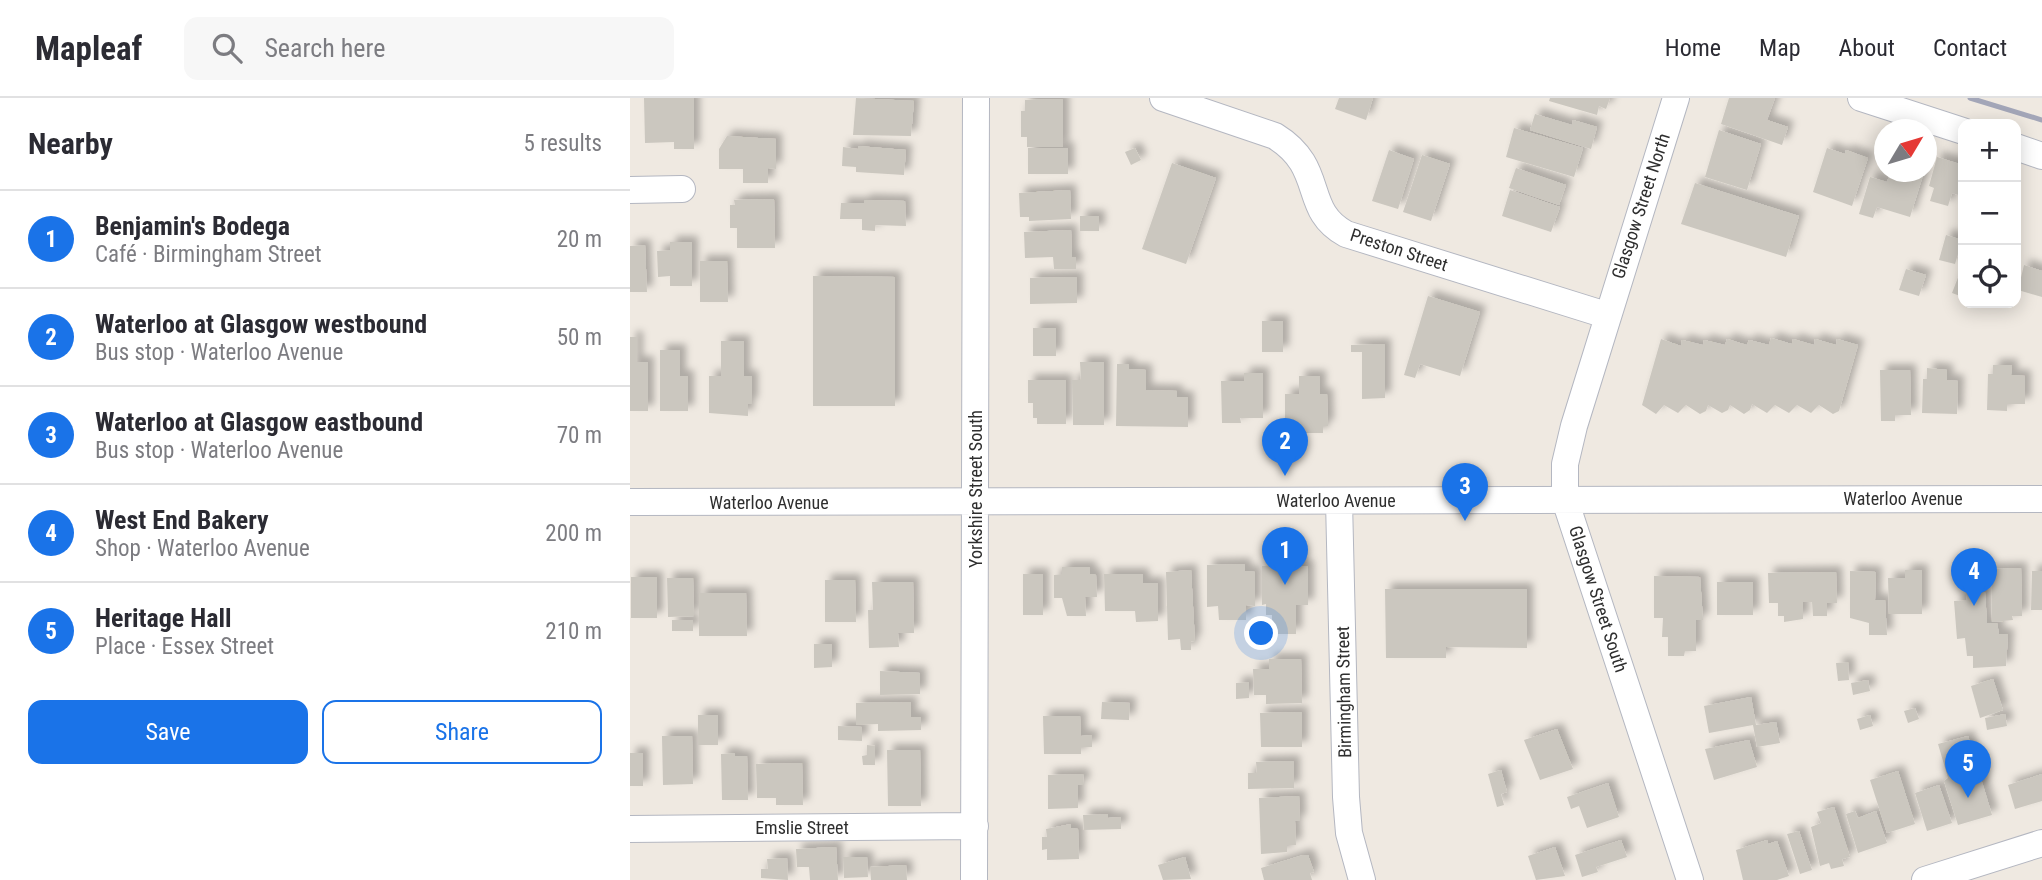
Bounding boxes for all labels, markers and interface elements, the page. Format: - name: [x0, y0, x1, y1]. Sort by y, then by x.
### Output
- search box: [184, 17, 674, 80]
- text: Mapleaf: [35, 29, 142, 68]
- icon: search: [208, 29, 246, 67]
- text: Search here: [264, 33, 385, 63]
- text: Home: [1665, 34, 1721, 62]
- text: Map: [1759, 34, 1801, 62]
- text: About: [1839, 34, 1895, 62]
- text: Contact: [1933, 34, 2007, 62]
- north arrow: [1874, 119, 1937, 182]
- map controls: [1958, 119, 2021, 308]
- button: +: [1958, 119, 2021, 182]
- text: Nearby: [28, 126, 113, 161]
- text: 5 results: [524, 130, 602, 157]
- street label: Glasgow Street North: [1607, 130, 1674, 281]
- button: −: [1958, 182, 2021, 245]
- text: Benjamin's Bodega: [95, 211, 290, 241]
- street label: Preston Street: [1348, 224, 1451, 275]
- text: 1: [45, 226, 57, 253]
- text: 20 m: [557, 226, 602, 253]
- text: Café · Birmingham Street: [95, 241, 322, 268]
- button: locate: [1958, 245, 2021, 308]
- text: Waterloo at Glasgow westbound: [95, 309, 427, 339]
- text: 2: [45, 324, 57, 351]
- text: 50 m: [557, 324, 602, 351]
- text: Bus stop · Waterloo Avenue: [95, 339, 343, 366]
- text: Waterloo at Glasgow eastbound: [95, 407, 423, 437]
- street label: Yorkshire Street South: [965, 410, 986, 568]
- pin: 2: [1262, 418, 1308, 476]
- text: 3: [45, 422, 57, 449]
- text: 70 m: [557, 422, 602, 449]
- text: Bus stop · Waterloo Avenue: [95, 437, 343, 464]
- pin: 3: [1442, 463, 1488, 521]
- street label: Waterloo Avenue: [1843, 488, 1963, 509]
- street label: Waterloo Avenue: [1276, 490, 1396, 511]
- street label: Waterloo Avenue: [709, 492, 829, 513]
- text: West End Bakery: [95, 505, 269, 535]
- text: 4: [45, 520, 57, 547]
- text: 200 m: [545, 520, 602, 547]
- street label: Glasgow Street South: [1565, 523, 1632, 675]
- pin: 1: [1262, 527, 1308, 585]
- text: Shop · Waterloo Avenue: [95, 535, 310, 562]
- pin: 4: [1951, 548, 1997, 606]
- text: Heritage Hall: [95, 603, 232, 633]
- your location: [1244, 616, 1278, 650]
- text: 5: [45, 618, 57, 645]
- text: 210 m: [545, 618, 602, 645]
- street label: Birmingham Street: [1332, 626, 1355, 758]
- text: Place · Essex Street: [95, 633, 274, 660]
- button: Save: [28, 700, 308, 764]
- button: Share: [322, 700, 602, 764]
- pin: 5: [1945, 740, 1991, 798]
- street label: Emslie Street: [755, 817, 849, 838]

